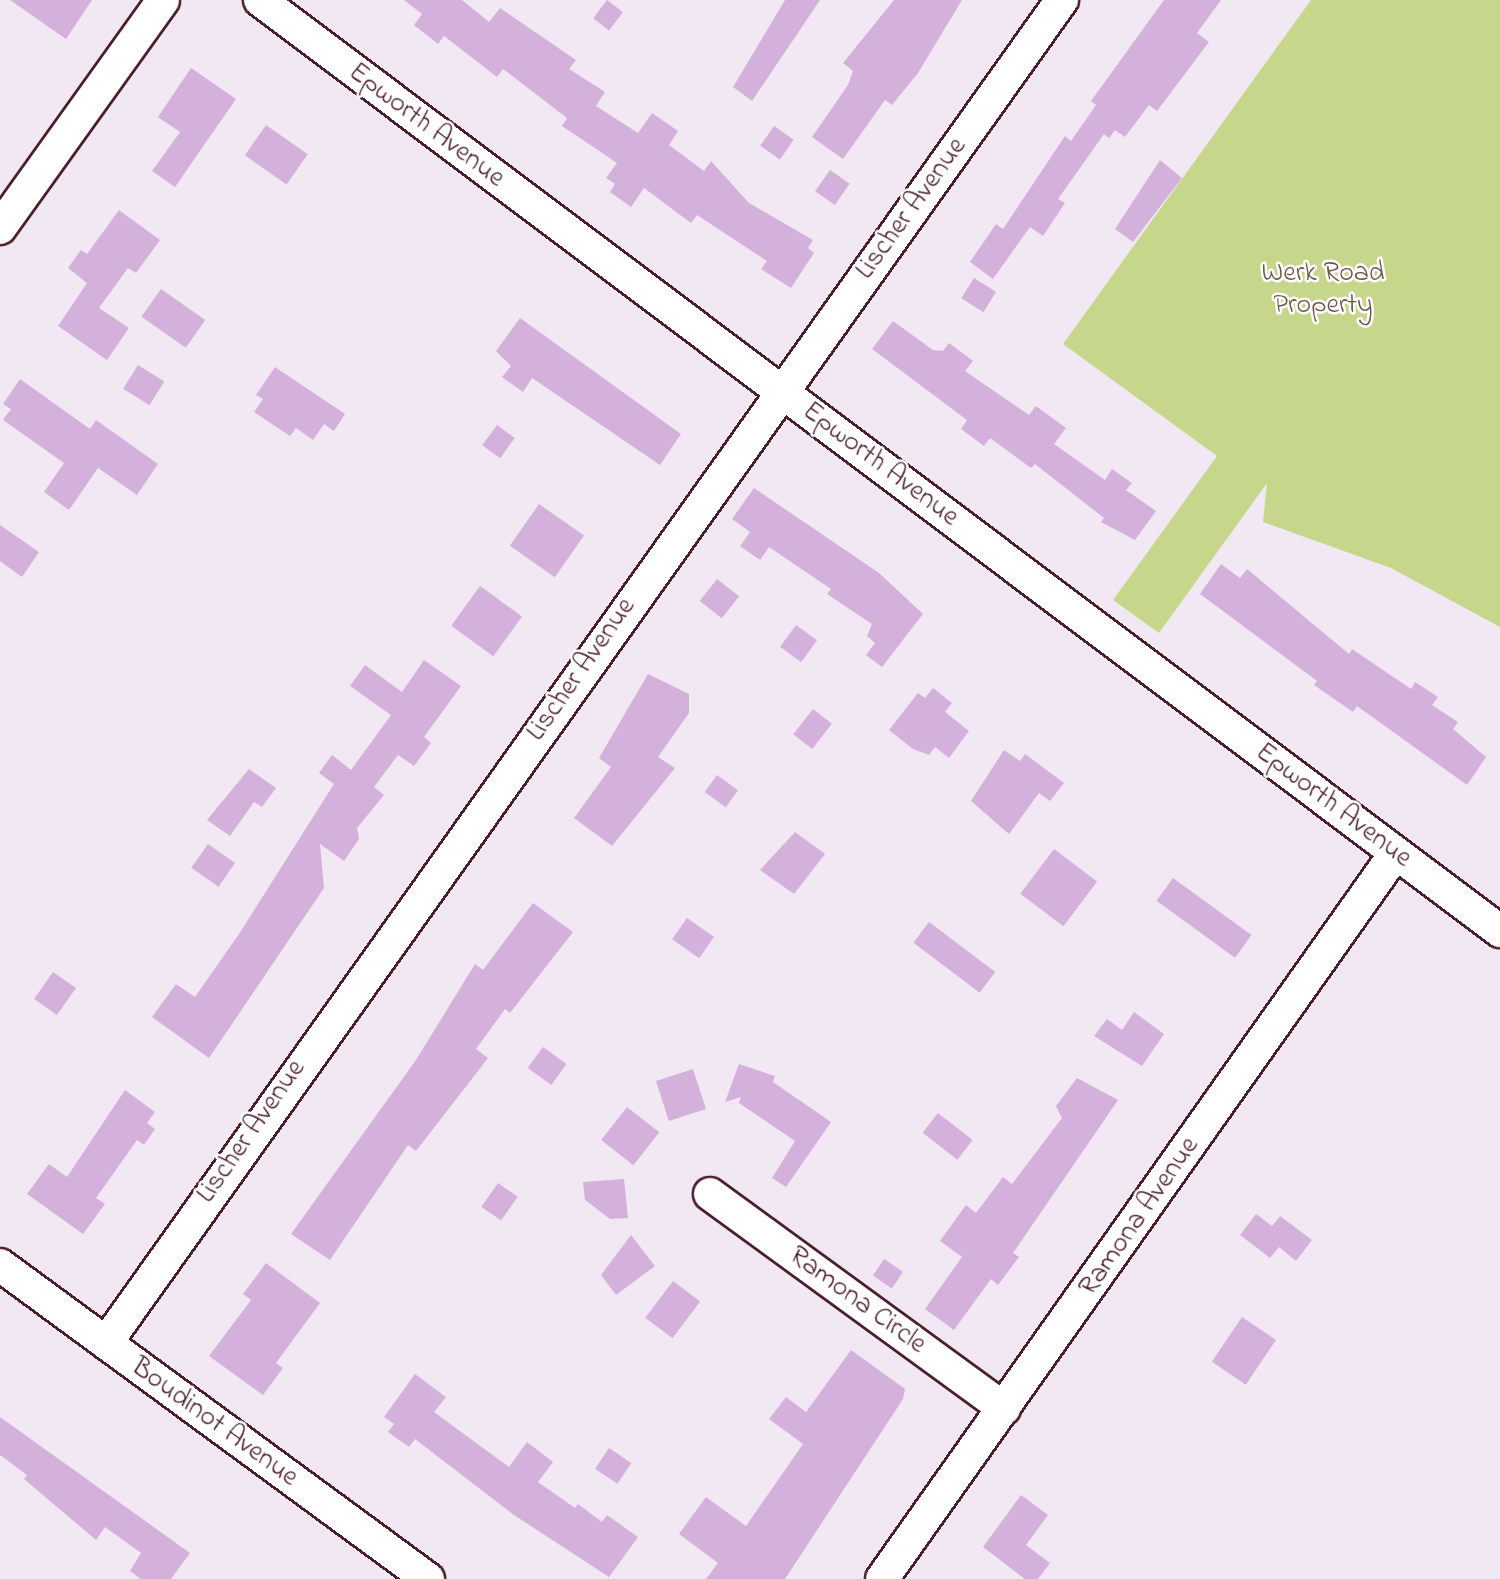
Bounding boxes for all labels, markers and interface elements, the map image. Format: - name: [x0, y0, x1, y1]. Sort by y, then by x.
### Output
- street label: Epworth Avenue: [341, 56, 511, 196]
- street label: Lischer Avenue: [849, 131, 975, 287]
- park label: Werk Road Property: [1261, 257, 1385, 323]
- street label: Epworth Avenue: [795, 395, 965, 535]
- street label: Lischer Avenue: [520, 592, 644, 748]
- street label: Epworth Avenue: [1248, 736, 1418, 876]
- street label: Lischer Avenue: [190, 1054, 314, 1210]
- street label: Ramona Avenue: [1073, 1131, 1207, 1303]
- street label: Ramona Circle: [782, 1240, 932, 1362]
- street label: Boudinot Avenue: [124, 1351, 304, 1495]

